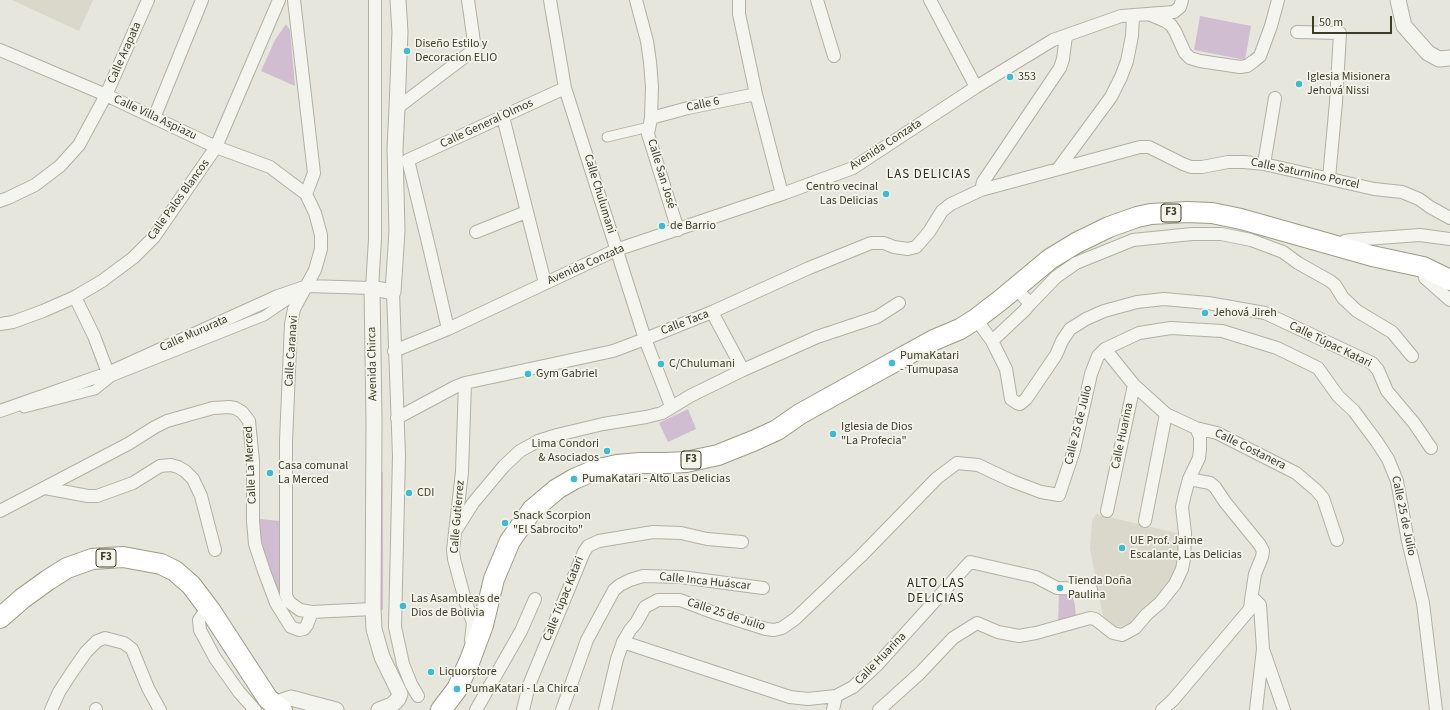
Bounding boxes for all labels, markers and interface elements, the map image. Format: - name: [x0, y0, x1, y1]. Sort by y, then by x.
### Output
- scale bar: [1314, 8, 1394, 34]
- text: 50 m: [1319, 14, 1343, 31]
- street label: Calle Arapata: [105, 20, 145, 86]
- place label: Diseño Estilo y Decoracion ELIO: [415, 37, 497, 65]
- marker: Diseño Estilo y Decoracion ELIO: [402, 46, 412, 56]
- place label: 353: [1018, 70, 1036, 84]
- place label: Iglesia Misionera Jehová Nissi: [1307, 70, 1390, 98]
- marker: 353: [1005, 72, 1015, 82]
- marker: Iglesia Misionera Jehová Nissi: [1294, 79, 1304, 89]
- street label: Calle Villa Aspiazu: [111, 92, 199, 144]
- street label: Calle 6: [685, 94, 721, 116]
- street label: Calle General Olmos: [438, 96, 536, 152]
- street label: Avenida Conzata: [847, 116, 925, 174]
- street label: Calle San José: [644, 137, 678, 211]
- street label: Calle Chulumani: [580, 153, 618, 235]
- street label: Calle Saturnino Porcel: [1249, 155, 1361, 193]
- street label: Calle Palos Blancos: [145, 157, 213, 243]
- district label: LAS DELICIAS: [887, 167, 971, 183]
- place label: Centro vecinal Las Delicias: [806, 180, 878, 208]
- marker: Centro vecinal Las Delicias: [881, 189, 891, 199]
- road number: F3: [1161, 204, 1181, 222]
- place label: de Barrio: [670, 219, 716, 233]
- marker: de Barrio: [657, 221, 667, 231]
- street label: Avenida Conzata: [545, 242, 627, 288]
- place label: Jehová Jireh: [1213, 306, 1277, 320]
- street label: Calle Taca: [659, 307, 711, 339]
- marker: Jehová Jireh: [1200, 308, 1210, 318]
- street label: Calle Mururata: [158, 313, 230, 355]
- street label: Calle Caranavi: [282, 315, 302, 387]
- street label: Calle Túpac Katari: [1286, 319, 1374, 371]
- street label: Avenida Chirca: [365, 327, 381, 401]
- place label: PumaKatari - Tumupasa: [900, 349, 959, 377]
- place label: C/Chulumani: [669, 357, 735, 371]
- marker: PumaKatari - Tumupasa: [887, 358, 897, 368]
- marker: C/Chulumani: [656, 359, 666, 369]
- place label: Gym Gabriel: [536, 367, 598, 381]
- marker: Gym Gabriel: [523, 369, 533, 379]
- street label: Calle 25 de Julio: [1062, 384, 1096, 466]
- street label: Calle Huarina: [1109, 401, 1137, 471]
- place label: Iglesia de Dios "La Profecia": [841, 420, 912, 448]
- street label: Calle La Merced: [242, 426, 260, 504]
- street label: Calle Costanera: [1212, 426, 1288, 474]
- marker: Iglesia de Dios "La Profecia": [828, 429, 838, 439]
- place label: Lima Condori & Asociados: [532, 437, 599, 465]
- marker: Lima Condori & Asociados: [602, 446, 612, 456]
- road number: F3: [681, 451, 701, 469]
- place label: Casa comunal La Merced: [278, 459, 348, 487]
- marker: Casa comunal La Merced: [265, 468, 275, 478]
- place label: PumaKatari - Alto Las Delicias: [582, 472, 730, 486]
- marker: PumaKatari - Alto Las Delicias: [569, 474, 579, 484]
- street label: Calle 25 de Julio: [1387, 475, 1419, 557]
- street label: Calle Gutierrez: [448, 480, 468, 554]
- place label: CDI: [417, 486, 434, 500]
- marker: CDI: [404, 488, 414, 498]
- place label: Snack Scorpion "El Sabrocito": [513, 509, 591, 537]
- marker: Snack Scorpion "El Sabrocito": [500, 518, 510, 528]
- place label: UE Prof. Jaime Escalante, Las Delicias: [1130, 534, 1242, 562]
- marker: UE Prof. Jaime Escalante, Las Delicias: [1117, 543, 1127, 553]
- road number: F3: [96, 549, 116, 567]
- street label: Calle Túpac Katari: [540, 555, 588, 643]
- street label: Calle Inca Huáscar: [659, 570, 751, 594]
- place label: Tienda Doña Paulina: [1068, 574, 1132, 602]
- district label: ALTO LAS DELICIAS: [907, 576, 965, 607]
- marker: Tienda Doña Paulina: [1055, 583, 1065, 593]
- place label: Las Asambleas de Dios de Bolivia: [411, 592, 500, 620]
- street label: Calle 25 de Julio: [685, 596, 767, 634]
- marker: Las Asambleas de Dios de Bolivia: [398, 601, 408, 611]
- street label: Calle Huarina: [852, 630, 910, 688]
- place label: Liquorstore: [439, 665, 497, 679]
- marker: Liquorstore: [426, 667, 436, 677]
- place label: PumaKatari - La Chirca: [465, 682, 579, 696]
- marker: PumaKatari - La Chirca: [452, 684, 462, 694]

